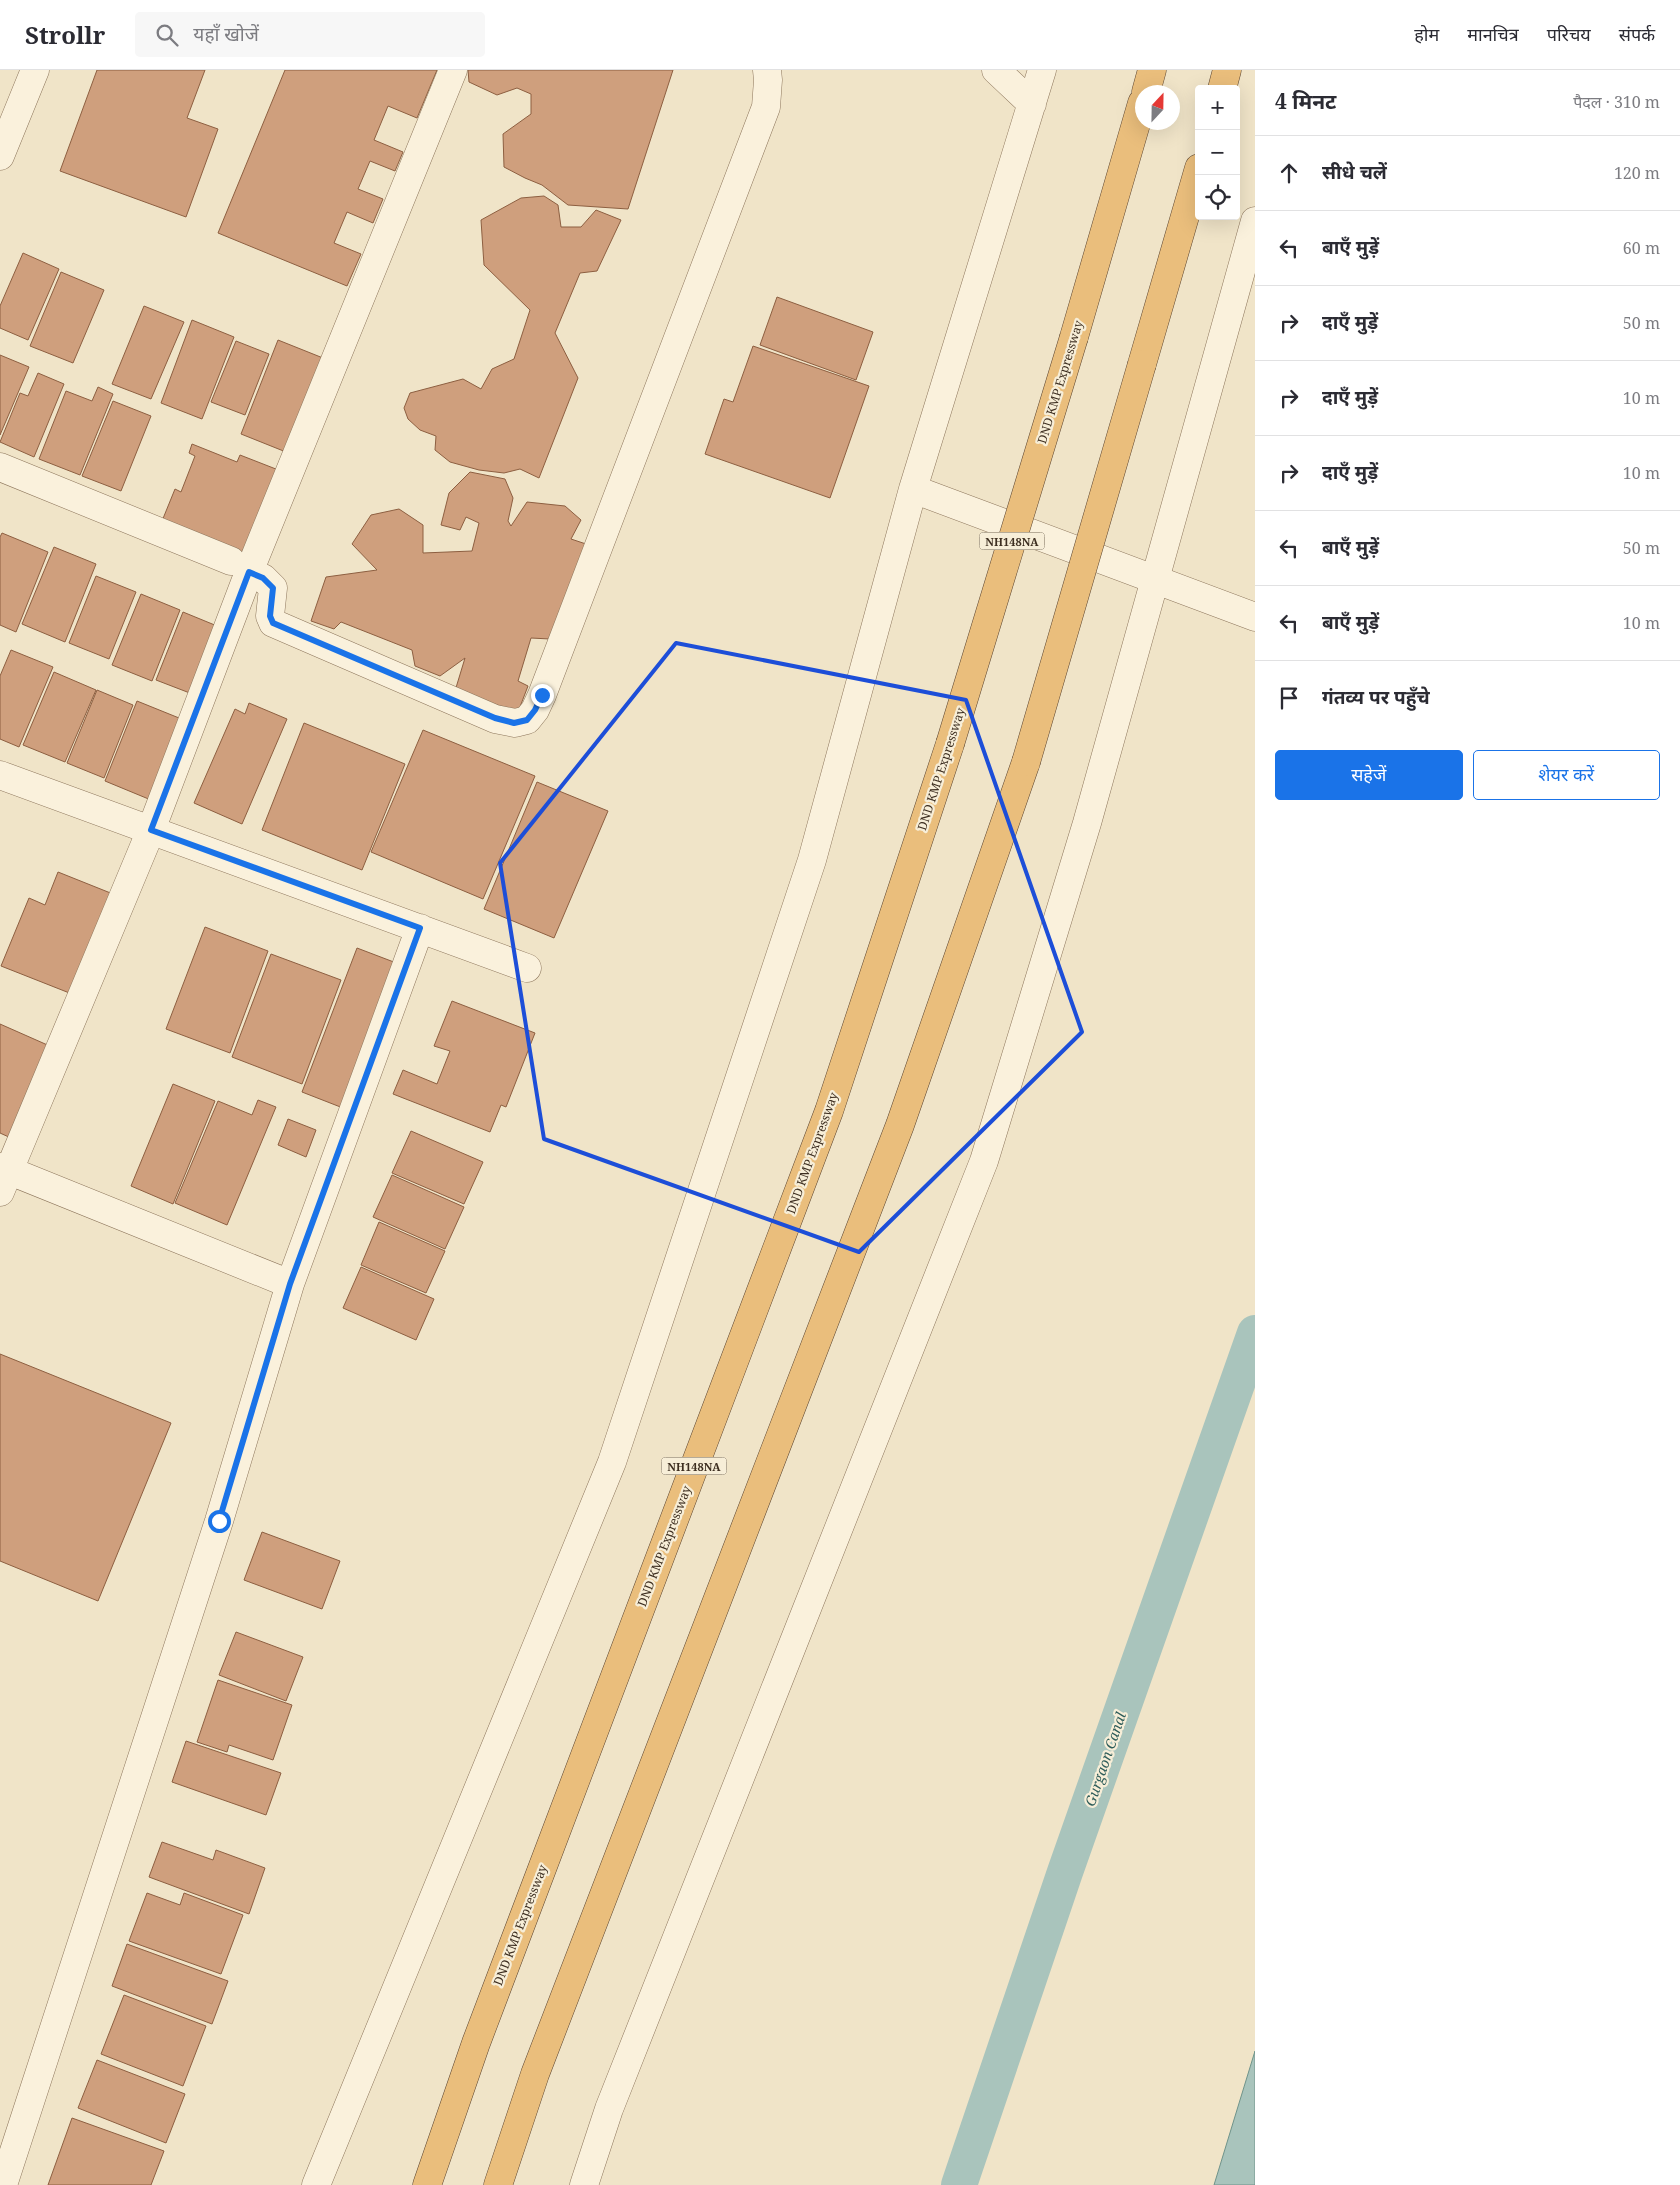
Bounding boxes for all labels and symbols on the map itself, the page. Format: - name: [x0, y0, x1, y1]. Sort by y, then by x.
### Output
- north arrow: [1135, 85, 1180, 130]
- street label: DND KMP Expressway: [1033, 318, 1087, 446]
- road number: NH148NA: [980, 532, 1044, 550]
- route end: [531, 684, 554, 707]
- street label: DND KMP Expressway: [913, 705, 969, 833]
- street label: DND KMP Expressway: [782, 1090, 842, 1216]
- road number: NH148NA: [662, 1458, 726, 1474]
- street label: DND KMP Expressway: [633, 1483, 695, 1609]
- route start: [208, 1510, 231, 1533]
- water label: Gurgaon Canal: [1080, 1709, 1130, 1809]
- street label: DND KMP Expressway: [489, 1862, 551, 1988]

